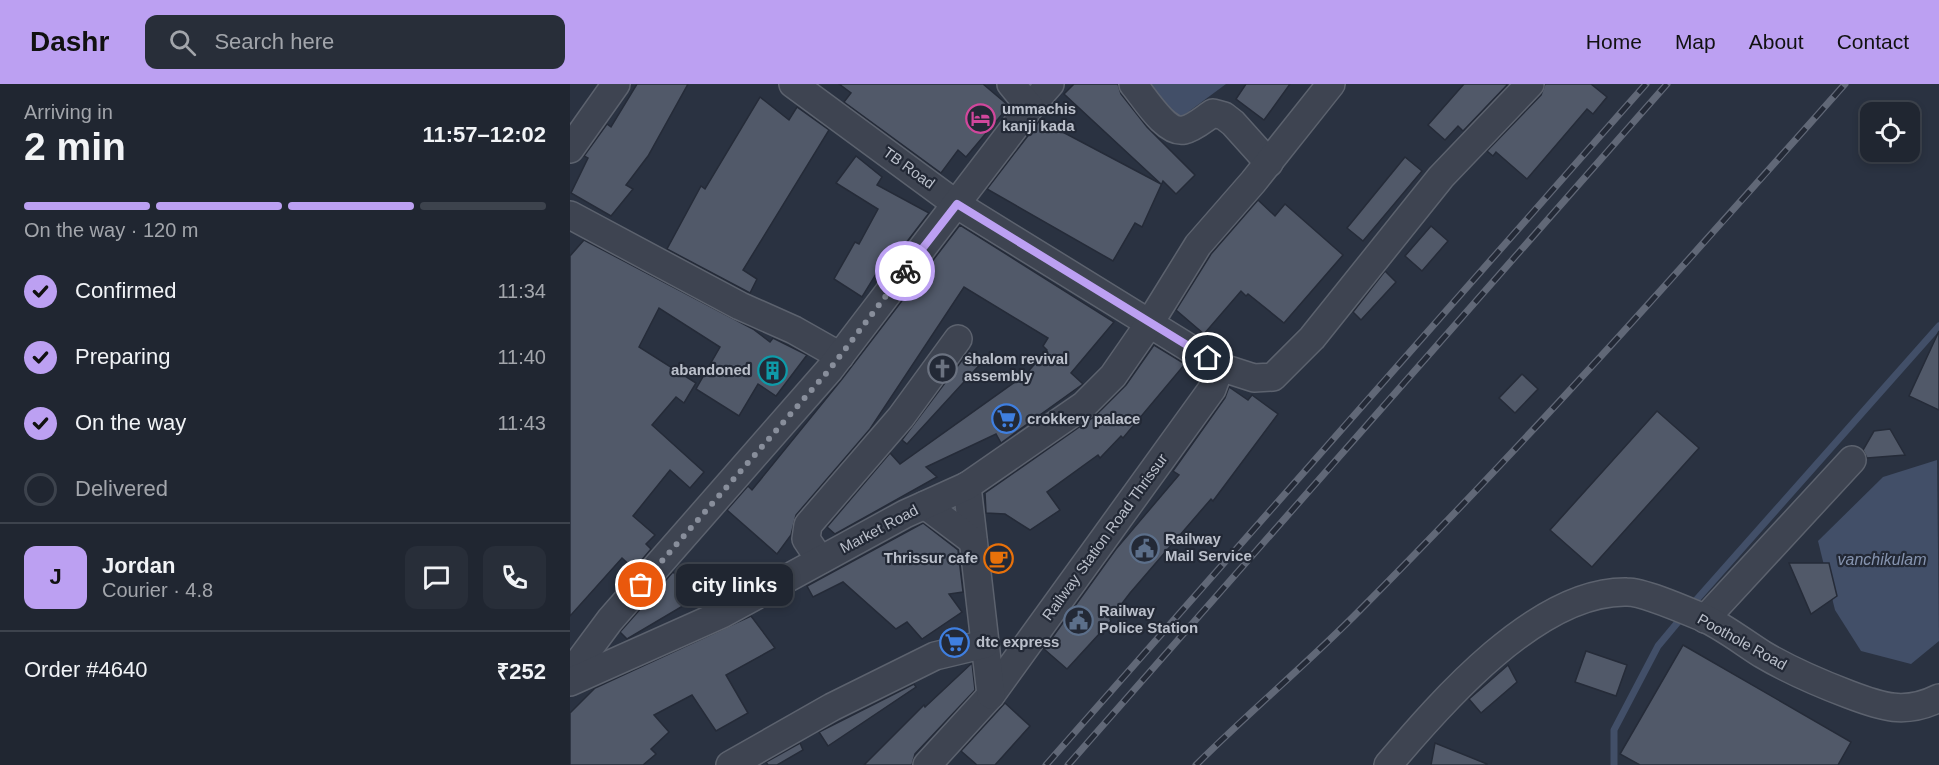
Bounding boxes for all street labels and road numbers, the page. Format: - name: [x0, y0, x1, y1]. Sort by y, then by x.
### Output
- street label: TB Road: [880, 143, 938, 192]
- street label: Railway Station Road Thrissur: [1039, 450, 1171, 623]
- street label: Market Road: [837, 501, 921, 556]
- street label: Poothole Road: [1695, 610, 1790, 673]

